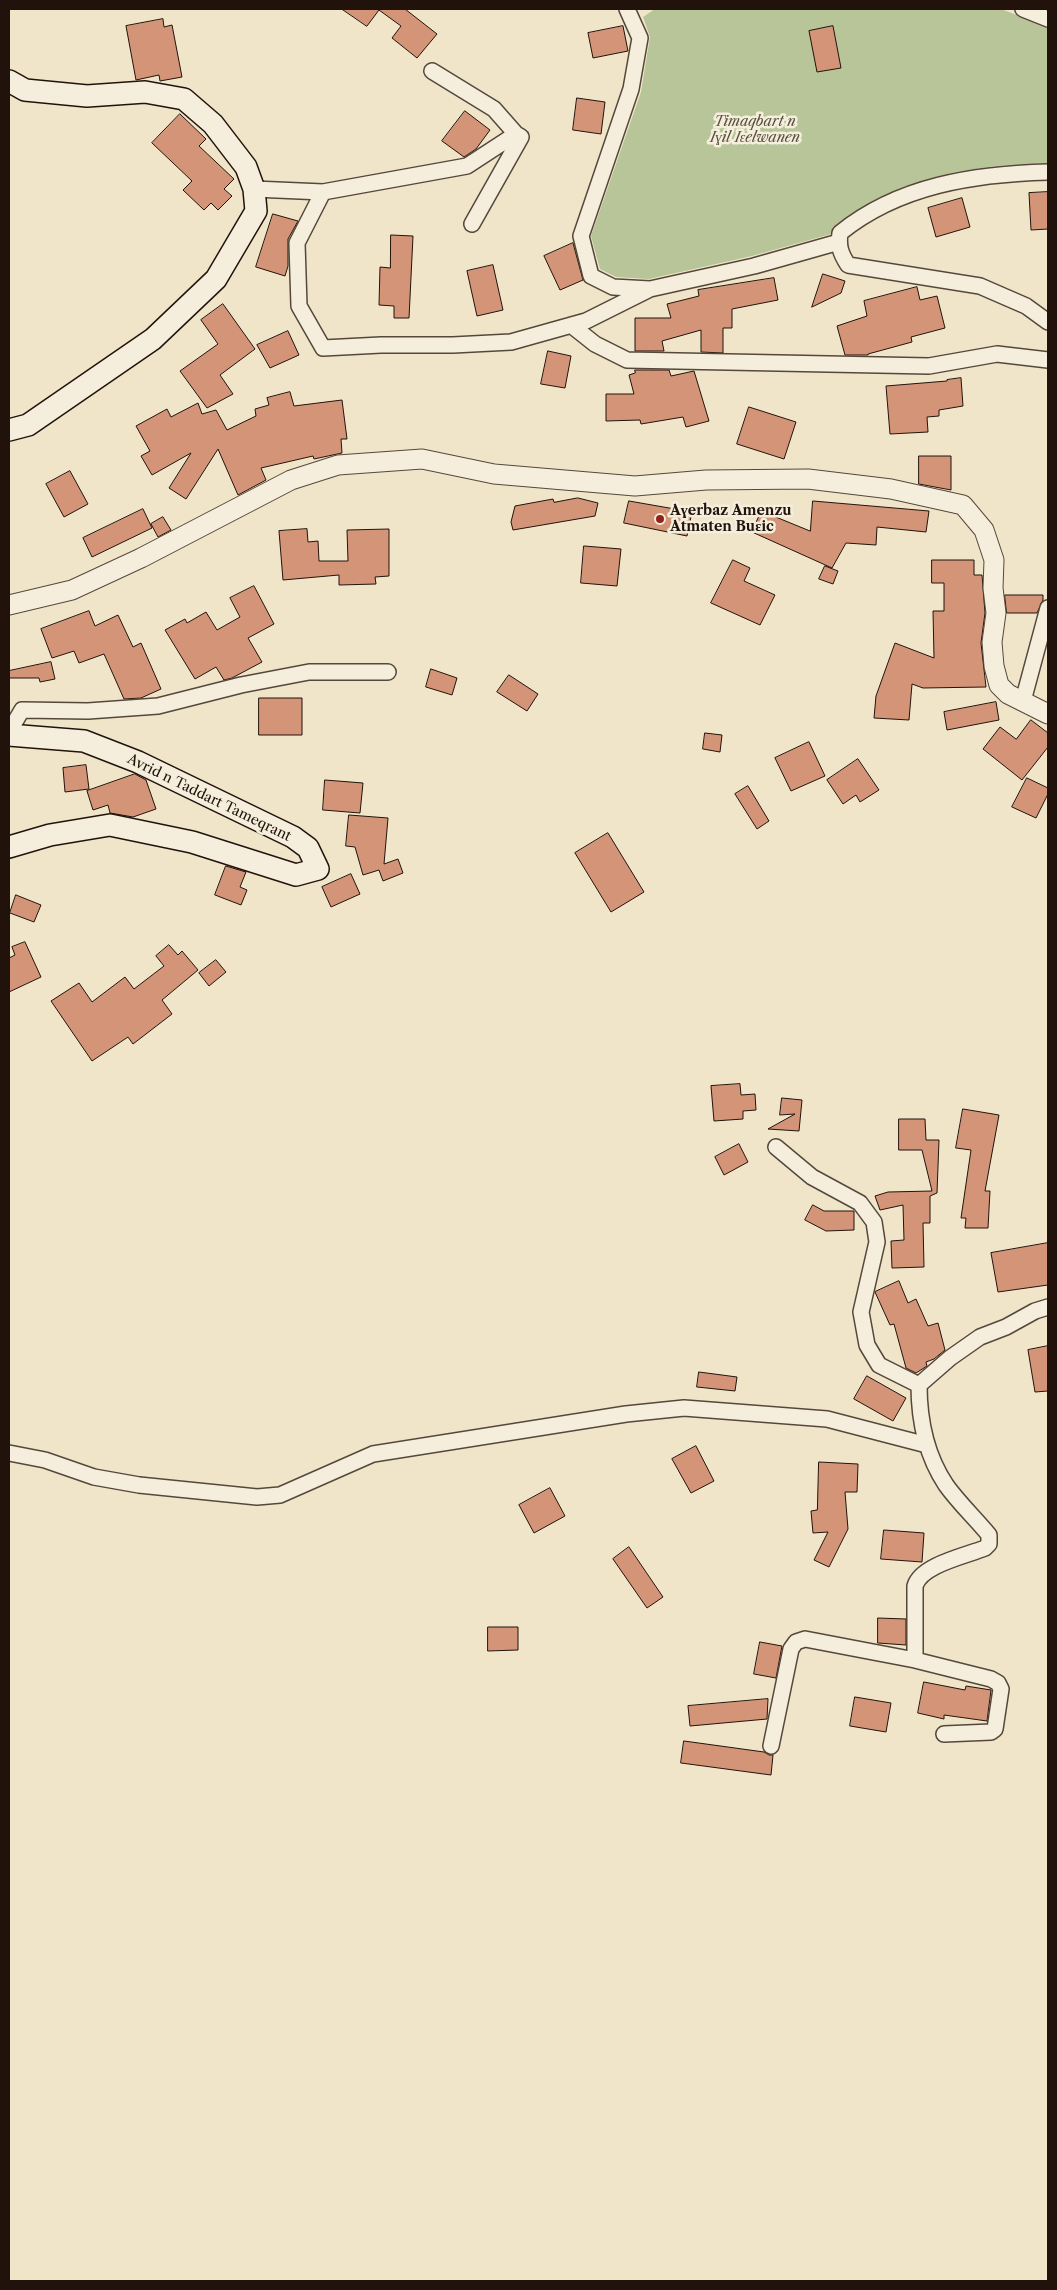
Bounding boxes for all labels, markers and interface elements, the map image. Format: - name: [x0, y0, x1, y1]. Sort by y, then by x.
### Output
- park label: Timaqbart n Iɣil Iɛelwanen: [710, 114, 800, 146]
- place label: Aɣerbaz Amenzu Atmaten Buɛic: [670, 503, 792, 536]
- marker: Aɣerbaz Amenzu Atmaten Buɛic: [654, 513, 666, 525]
- street label: Avrid n Taddart Tameqrant: [124, 751, 294, 845]

